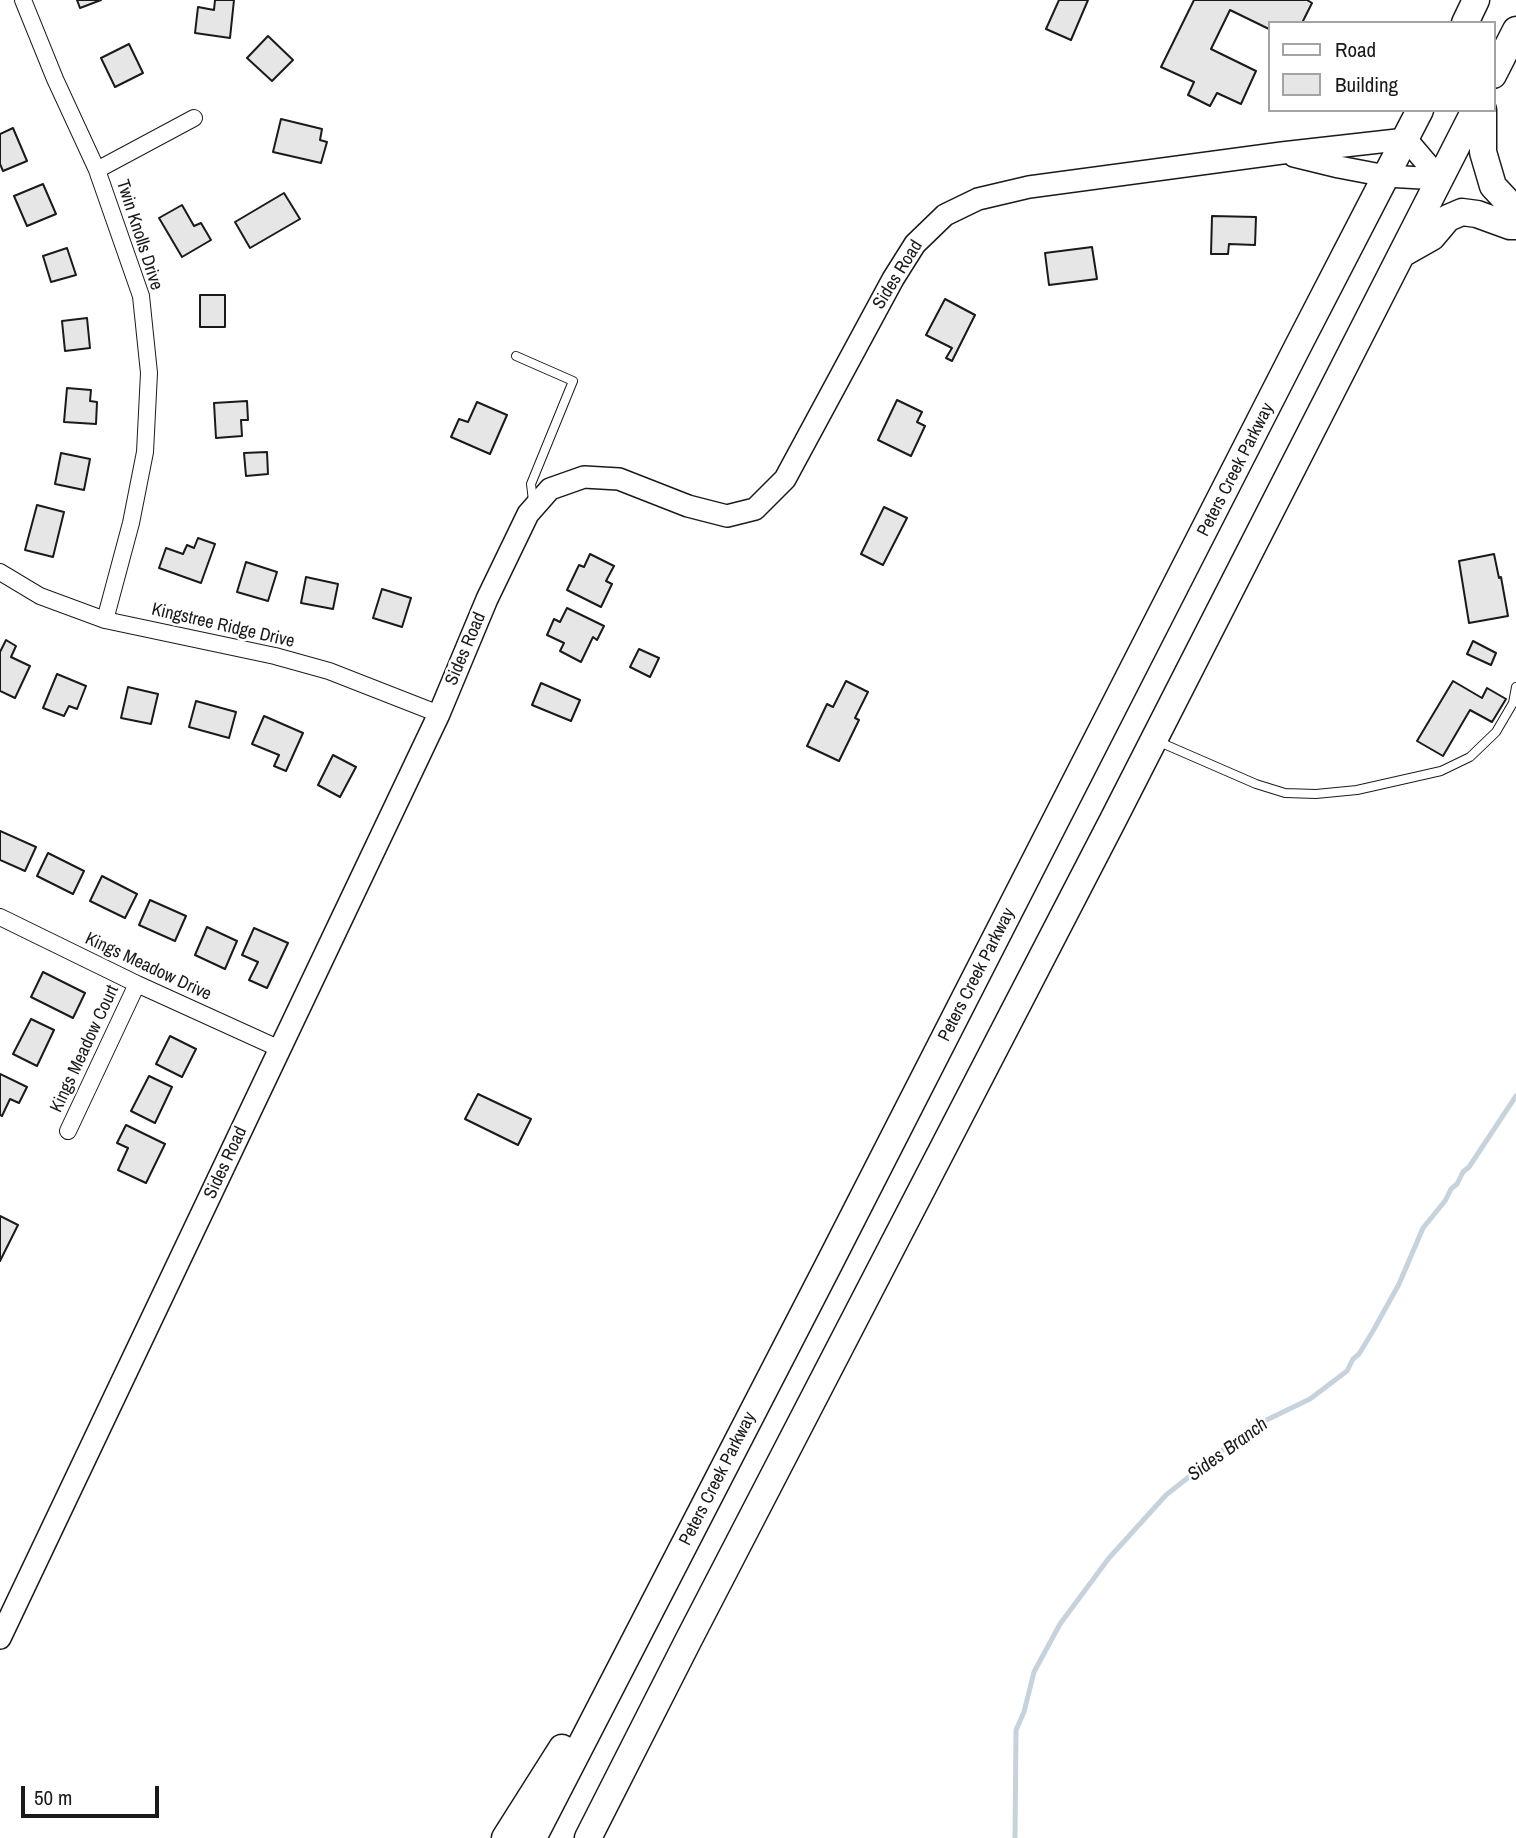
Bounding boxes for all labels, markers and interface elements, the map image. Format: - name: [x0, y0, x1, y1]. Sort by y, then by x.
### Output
- legend: [1268, 21, 1495, 112]
- text: Road: [1335, 35, 1376, 64]
- text: Building: [1335, 70, 1398, 99]
- street label: Twin Knolls Drive: [111, 177, 167, 293]
- street label: Sides Road: [868, 237, 928, 313]
- street label: Peters Creek Parkway: [1193, 400, 1279, 540]
- street label: Kingstree Ridge Drive: [149, 599, 297, 653]
- street label: Sides Road: [441, 609, 491, 689]
- street label: Peters Creek Parkway: [934, 905, 1020, 1045]
- street label: Kings Meadow Drive: [81, 928, 215, 1006]
- street label: Kings Meadow Court: [46, 982, 124, 1116]
- street label: Sides Road: [200, 1123, 252, 1203]
- street label: Peters Creek Parkway: [675, 1409, 761, 1549]
- water label: Sides Branch: [1183, 1413, 1273, 1487]
- scale bar: [24, 1772, 163, 1816]
- text: 50 m: [34, 1783, 72, 1812]

